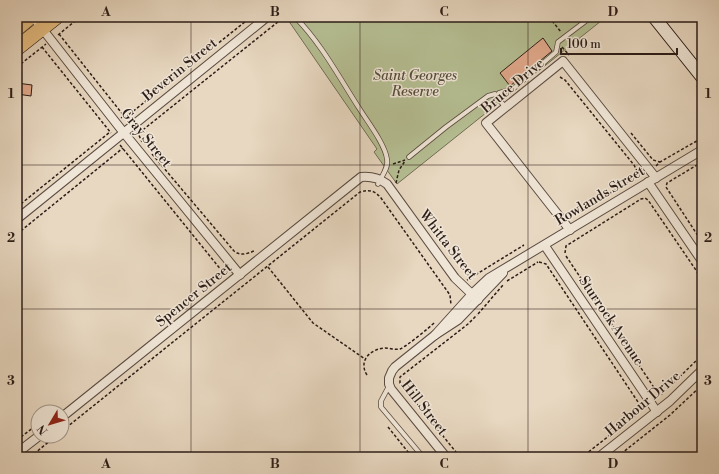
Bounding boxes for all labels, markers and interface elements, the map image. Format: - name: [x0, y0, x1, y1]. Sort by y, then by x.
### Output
- text: A: [100, 4, 111, 20]
- text: B: [270, 4, 280, 20]
- text: C: [439, 4, 449, 20]
- text: D: [608, 4, 618, 20]
- scale bar: [561, 30, 677, 56]
- street label: Beverin Street: [138, 34, 221, 106]
- text: 100 m: [567, 37, 601, 52]
- street label: Bruce Drive: [477, 54, 548, 118]
- park label: Saint Georges Reserve: [373, 67, 457, 101]
- text: 1: [8, 86, 15, 102]
- text: 1: [705, 86, 712, 102]
- street label: Gray Street: [117, 105, 175, 171]
- street label: Rowlands Street: [552, 162, 648, 230]
- street label: Whitta Street: [415, 206, 481, 284]
- text: 2: [7, 230, 15, 246]
- text: 2: [704, 230, 712, 246]
- street label: Spencer Street: [152, 259, 236, 331]
- street label: Sturrock Avenue: [574, 273, 648, 369]
- street label: Harbour Drive: [602, 367, 684, 441]
- text: 3: [7, 373, 15, 389]
- text: 3: [704, 373, 712, 389]
- street label: Hill Street: [397, 377, 451, 439]
- north arrow: [30, 404, 70, 444]
- text: N: [35, 422, 51, 437]
- text: A: [100, 456, 111, 472]
- text: B: [270, 456, 280, 472]
- text: C: [439, 456, 449, 472]
- text: D: [608, 456, 618, 472]

